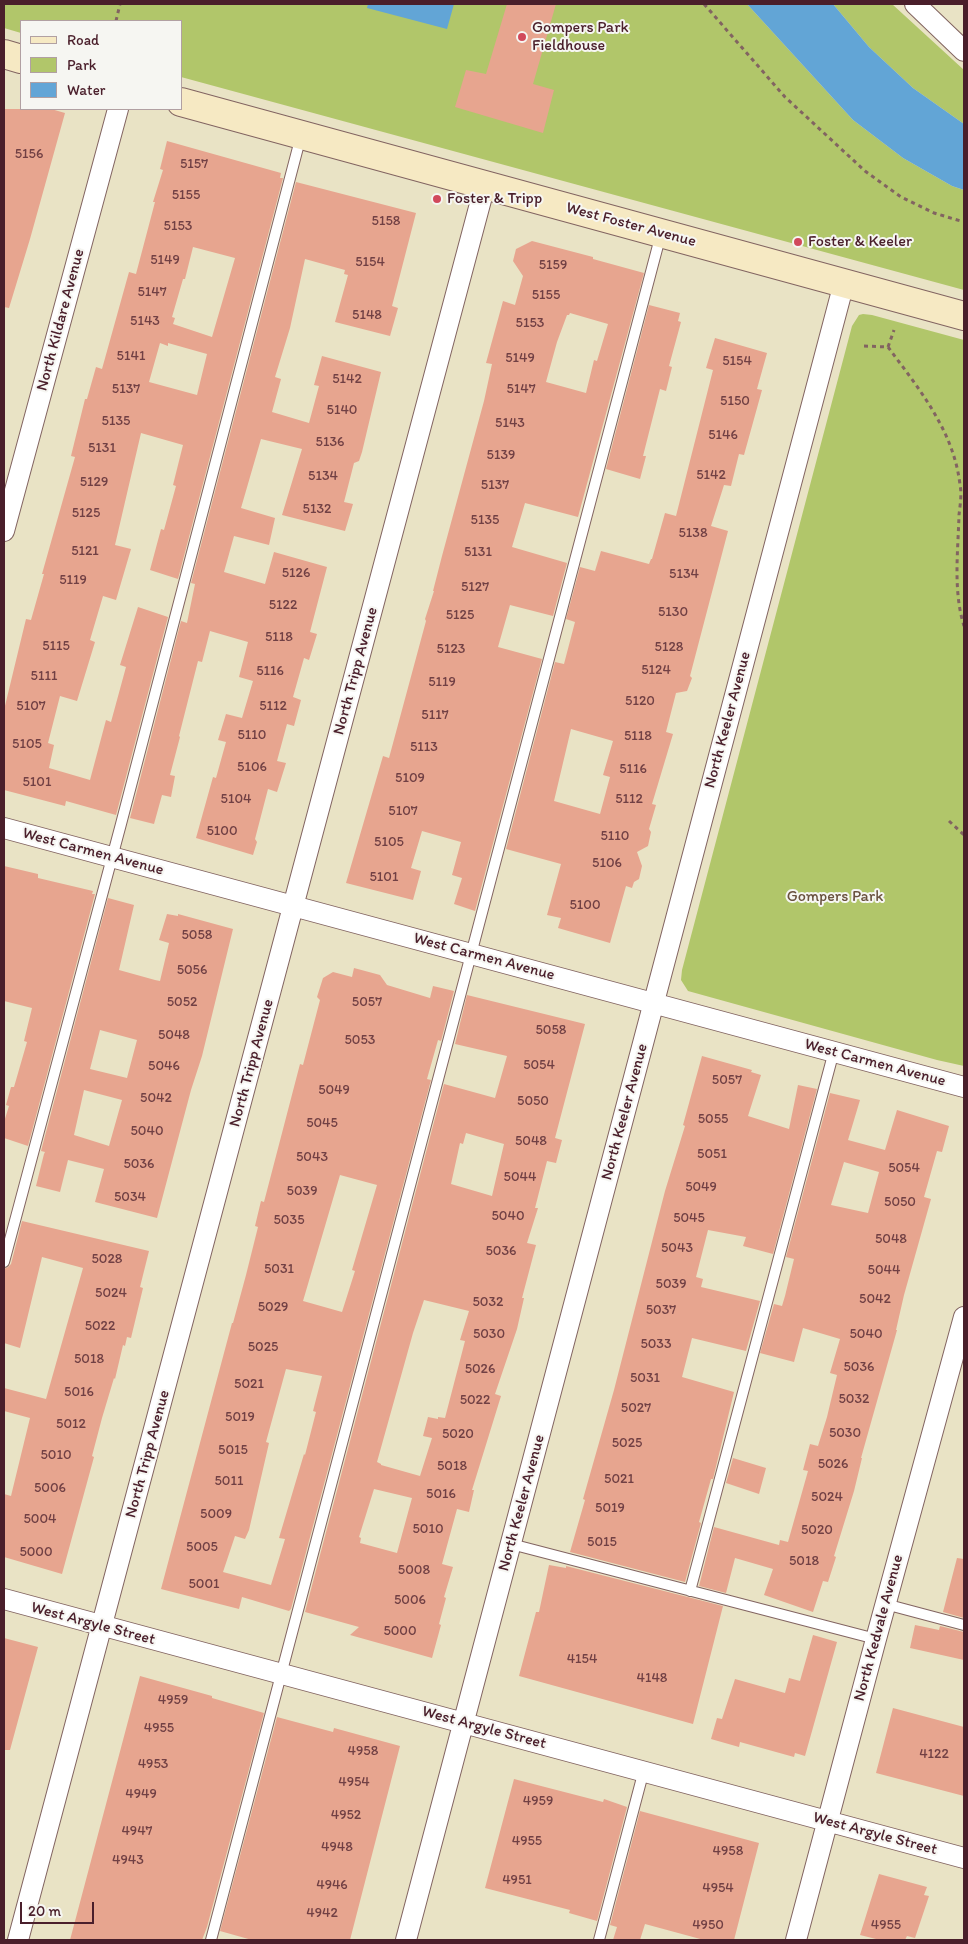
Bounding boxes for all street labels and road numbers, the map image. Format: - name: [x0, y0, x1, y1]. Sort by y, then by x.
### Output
- street label: West Foster Avenue: [564, 198, 698, 252]
- street label: North Kildare Avenue: [33, 247, 89, 393]
- street label: North Tripp Avenue: [330, 605, 382, 737]
- street label: North Keeler Avenue: [701, 650, 755, 790]
- street label: West Carmen Avenue: [20, 824, 166, 880]
- street label: West Carmen Avenue: [411, 929, 557, 985]
- street label: North Tripp Avenue: [226, 997, 278, 1129]
- street label: West Carmen Avenue: [802, 1035, 948, 1091]
- street label: North Keeler Avenue: [598, 1042, 652, 1182]
- street label: North Tripp Avenue: [122, 1388, 174, 1520]
- street label: North Keeler Avenue: [495, 1433, 549, 1573]
- street label: North Kedvale Avenue: [850, 1552, 908, 1704]
- street label: West Argyle Street: [29, 1598, 157, 1650]
- street label: West Argyle Street: [420, 1702, 548, 1754]
- street label: West Argyle Street: [811, 1808, 939, 1860]

